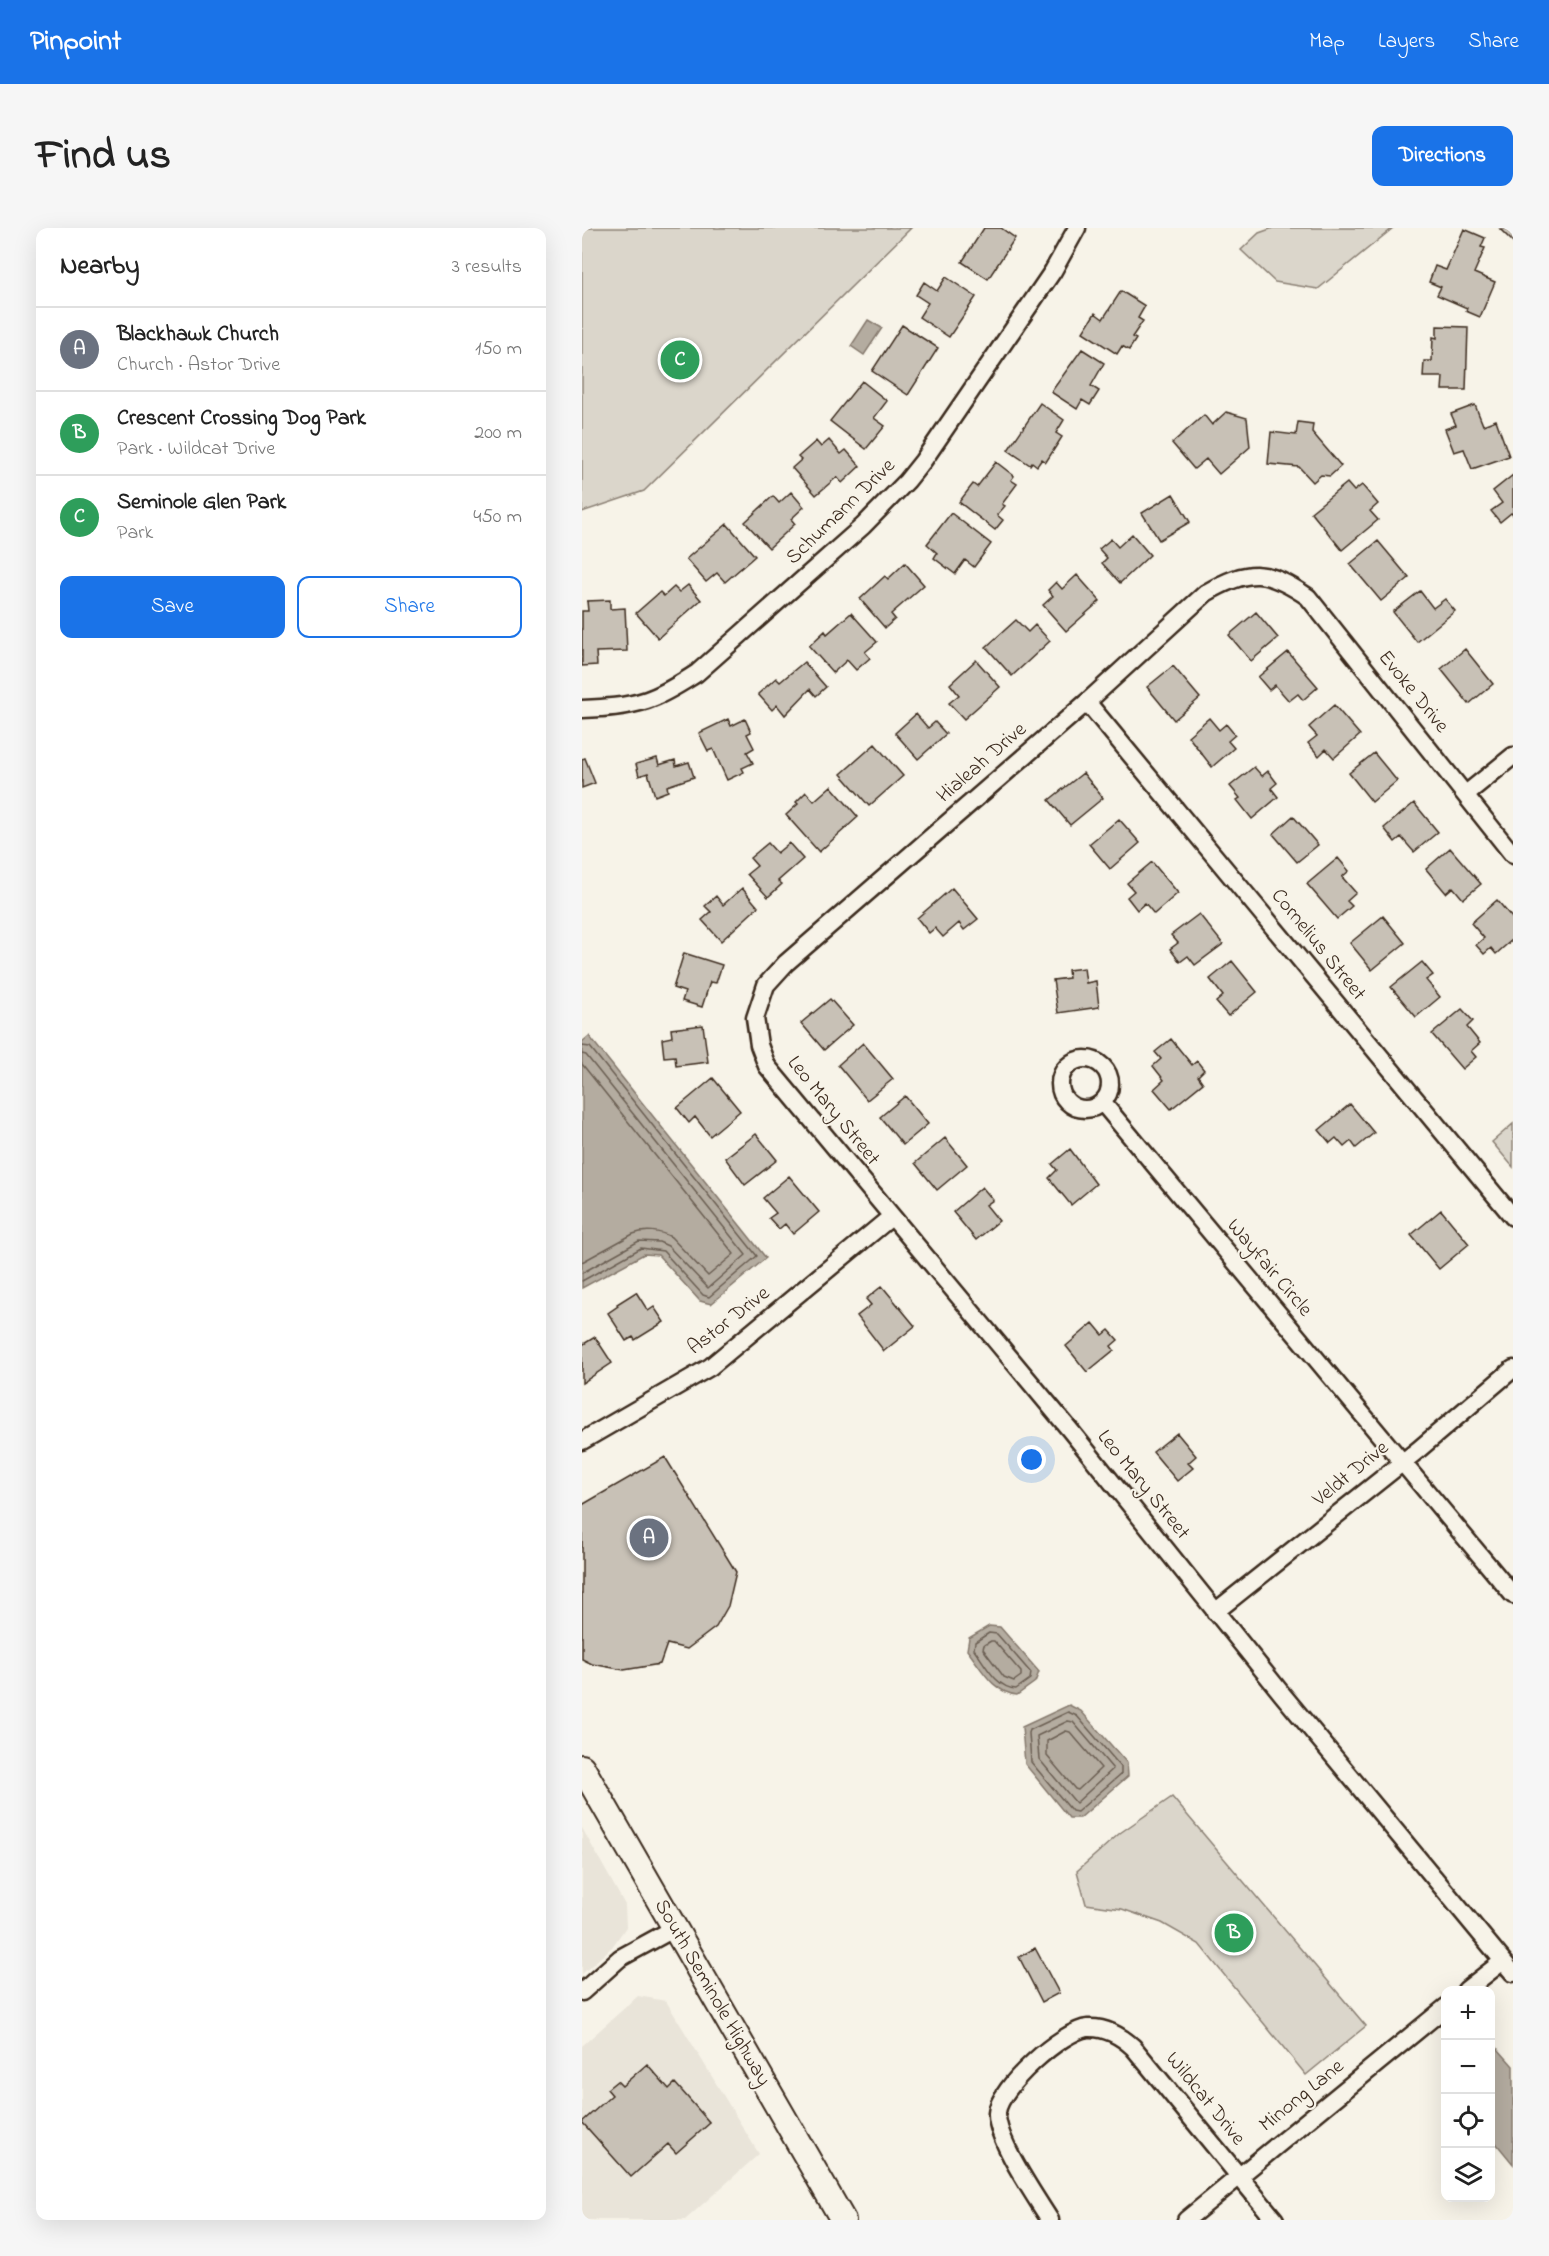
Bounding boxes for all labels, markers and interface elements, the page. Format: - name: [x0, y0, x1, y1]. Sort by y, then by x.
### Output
- text: Pinpoint: [30, 22, 121, 63]
- text: Map: [1309, 27, 1345, 57]
- text: Layers: [1378, 27, 1435, 57]
- text: Share: [1468, 27, 1519, 57]
- text: Find us: [36, 126, 171, 187]
- button: Directions: [1372, 126, 1513, 186]
- text: Nearby: [60, 248, 139, 286]
- text: 3 results: [452, 253, 522, 282]
- text: Blackhawk Church: [117, 319, 279, 351]
- text: A: [73, 335, 86, 364]
- text: 150 m: [475, 335, 522, 364]
- pin: C: [660, 338, 700, 382]
- text: Church · Astor Drive: [117, 351, 280, 380]
- text: Crescent Crossing Dog Park: [117, 403, 366, 435]
- text: B: [73, 419, 86, 448]
- text: 200 m: [474, 419, 522, 448]
- text: Park · Wildcat Drive: [117, 435, 275, 464]
- street label: Schumann Drive: [779, 451, 903, 572]
- text: Seminole Glen Park: [117, 487, 286, 519]
- text: C: [74, 503, 85, 532]
- text: 450 m: [473, 503, 522, 532]
- text: Park: [117, 519, 153, 548]
- button: Save: [60, 576, 285, 638]
- button: Share: [297, 576, 522, 638]
- street label: Evoke Drive: [1370, 644, 1456, 740]
- street label: Hialeah Drive: [930, 715, 1034, 811]
- street label: Cornelius Street: [1263, 882, 1373, 1008]
- street label: Leo Mary Street: [778, 1050, 887, 1174]
- street label: Wayfair Circle: [1217, 1212, 1319, 1325]
- street label: Astor Drive: [681, 1279, 777, 1363]
- street label: Leo Mary Street: [1088, 1424, 1197, 1548]
- street label: Veldt Drive: [1306, 1433, 1396, 1515]
- your location: [1017, 1445, 1046, 1474]
- pin: A: [630, 1516, 668, 1560]
- street label: South Seminole Highway: [644, 1894, 778, 2093]
- pin: B: [1214, 1910, 1254, 1956]
- map controls: [1441, 1986, 1495, 2202]
- button: +: [1441, 1986, 1495, 2040]
- button: −: [1441, 2040, 1495, 2094]
- street label: Wildcat Drive: [1158, 2046, 1253, 2153]
- street label: Minong Lane: [1253, 2052, 1353, 2141]
- button: locate: [1441, 2094, 1495, 2148]
- button: layers: [1441, 2148, 1495, 2202]

